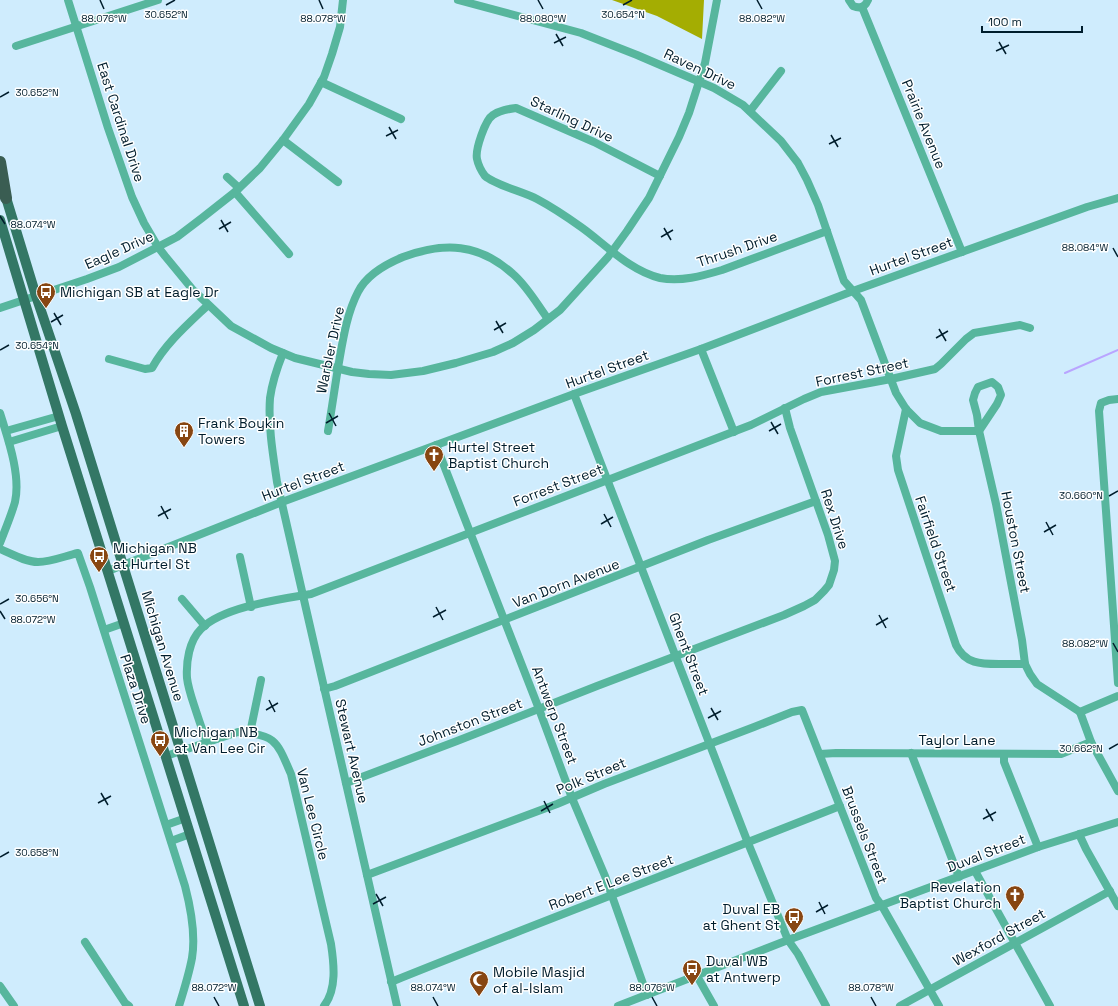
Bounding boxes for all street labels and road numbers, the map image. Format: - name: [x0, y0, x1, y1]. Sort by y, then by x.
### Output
- street label: Raven Drive: [661, 44, 739, 94]
- street label: East Cardinal Drive: [93, 60, 149, 184]
- street label: Prairie Avenue: [898, 77, 950, 171]
- street label: Starling Drive: [527, 92, 617, 146]
- street label: Eagle Drive: [82, 227, 156, 273]
- street label: Thrush Drive: [694, 227, 780, 271]
- street label: Hurtel Street: [867, 233, 955, 279]
- street label: Warbler Drive: [312, 305, 348, 395]
- street label: Hurtel Street: [563, 346, 651, 392]
- street label: Forrest Street: [814, 353, 910, 391]
- street label: Hurtel Street: [259, 457, 347, 505]
- street label: Forrest Street: [511, 460, 605, 510]
- street label: Rex Drive: [817, 487, 853, 551]
- street label: Houston Street: [997, 490, 1035, 594]
- street label: Fairfield Street: [911, 493, 961, 595]
- street label: Van Dorn Avenue: [510, 554, 622, 612]
- street label: Michigan Avenue: [138, 589, 188, 703]
- street label: Ghent Street: [665, 610, 713, 698]
- street label: Plaza Drive: [116, 652, 156, 726]
- street label: Antwerp Street: [528, 663, 582, 767]
- street label: Johnston Street: [415, 694, 525, 750]
- street label: Stewart Avenue: [331, 697, 373, 805]
- street label: Taylor Lane: [919, 731, 995, 749]
- street label: Polk Street: [553, 753, 629, 799]
- street label: Van Lee Circle: [293, 766, 333, 862]
- street label: Brussels Street: [838, 784, 892, 886]
- street label: Duval Street: [944, 830, 1028, 876]
- street label: Robert E Lee Street: [546, 850, 676, 914]
- street label: Wexford Street: [950, 904, 1048, 970]

